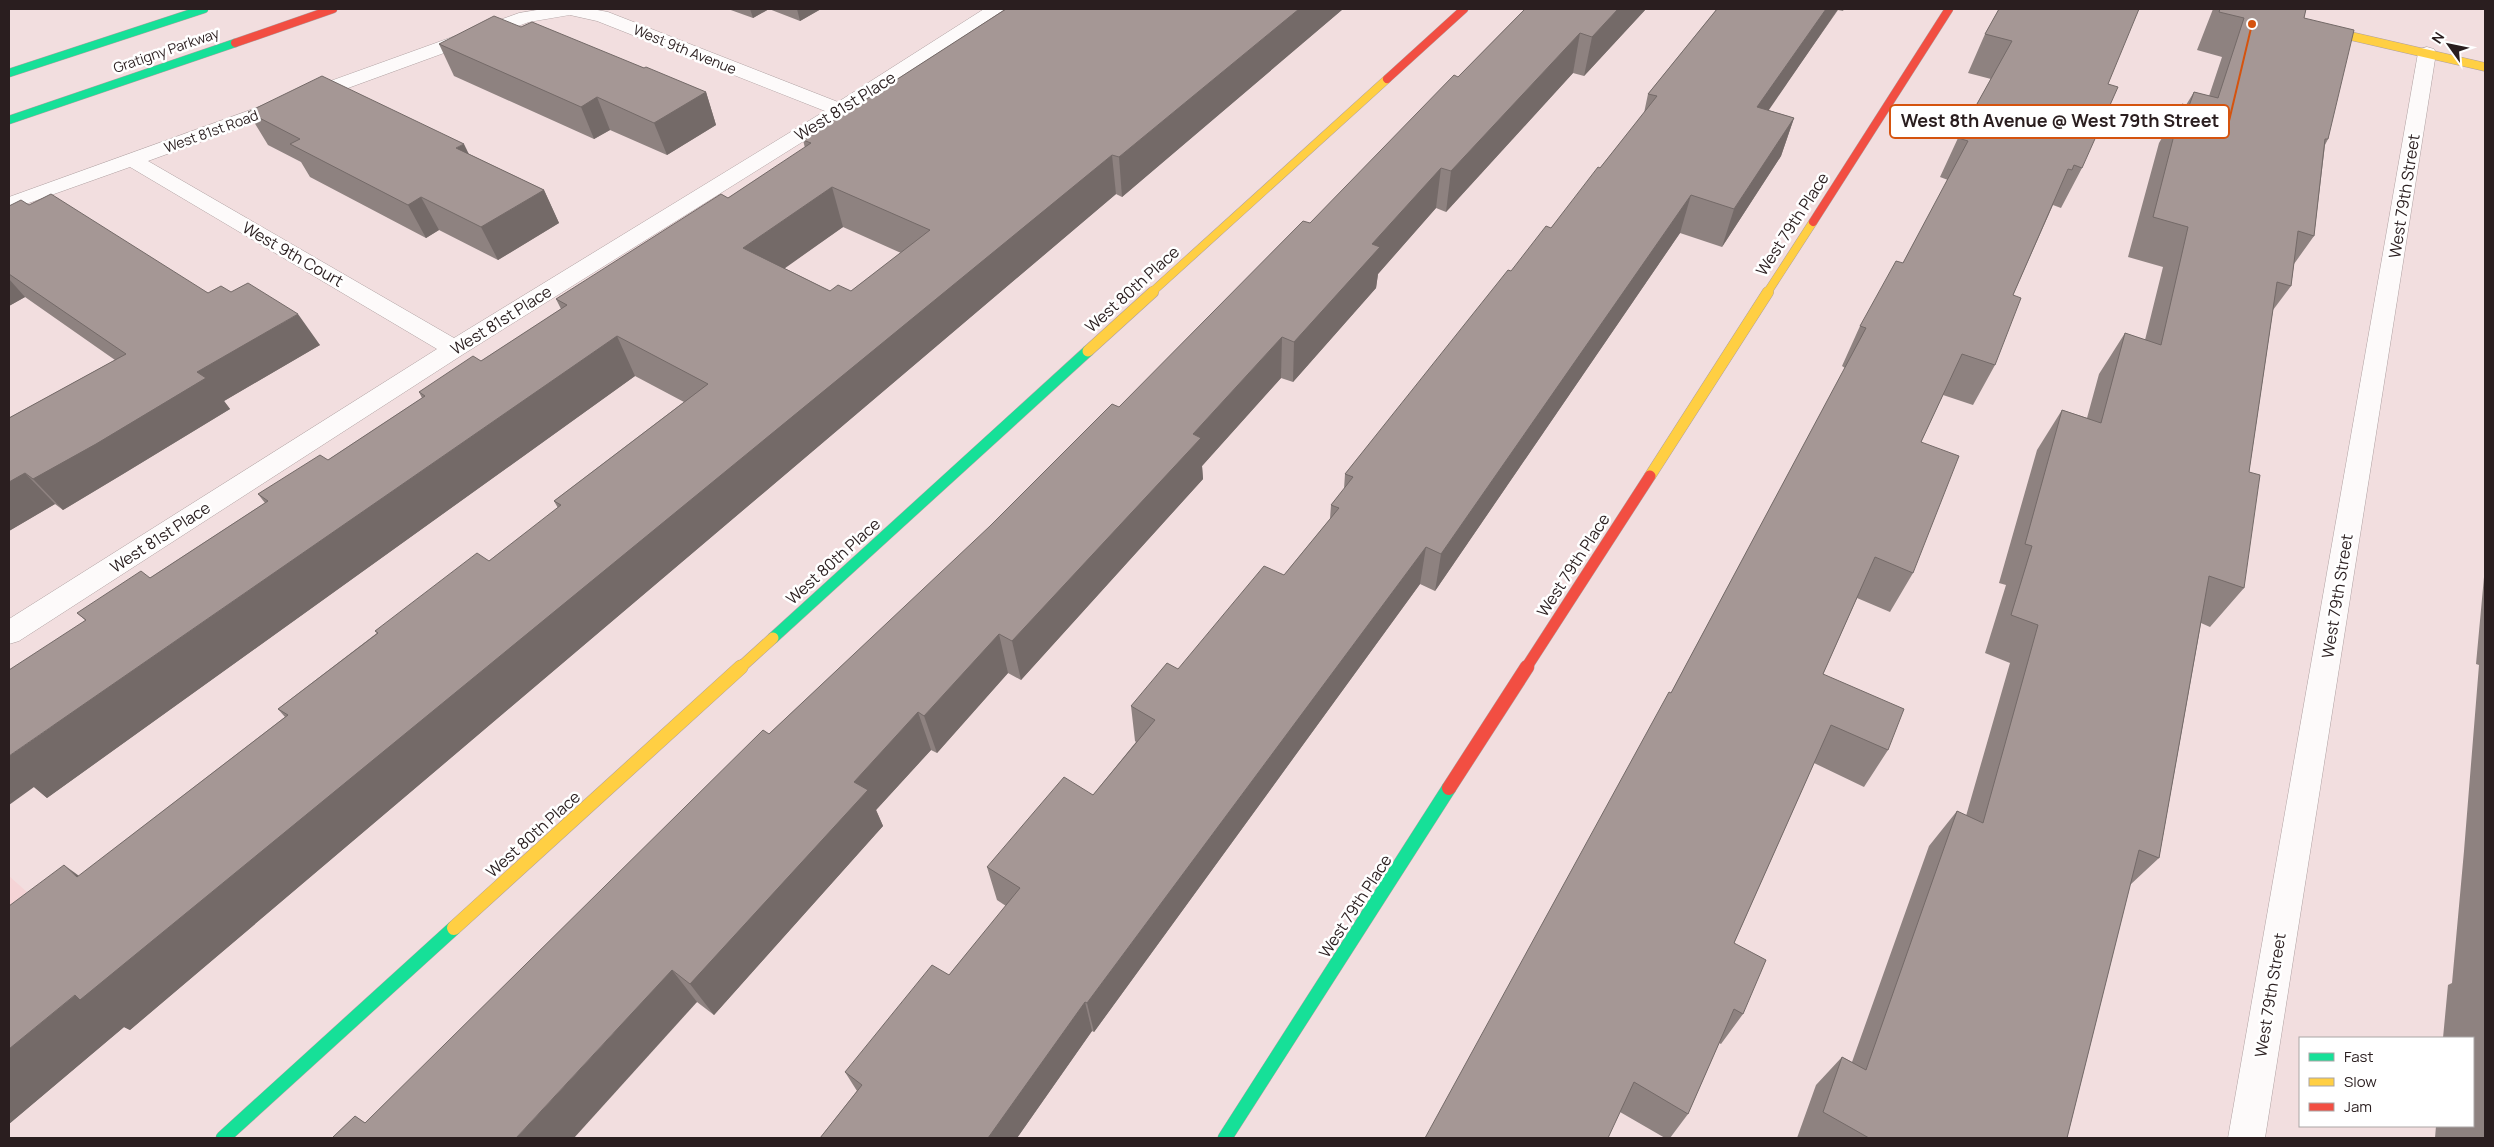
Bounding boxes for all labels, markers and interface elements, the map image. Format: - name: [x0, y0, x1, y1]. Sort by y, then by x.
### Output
- street label: West 9th Avenue: [631, 20, 739, 78]
- north arrow: [2424, 20, 2474, 70]
- street label: Gratigny Parkway: [111, 23, 222, 77]
- text: N: [2427, 28, 2448, 47]
- street label: West 81st Place: [790, 66, 900, 146]
- street label: West 81st Road: [161, 105, 261, 157]
- callout: West 8th Avenue @ West 79th Street: [1890, 105, 2229, 138]
- text: West 8th Avenue @ West 79th Street: [1901, 108, 2219, 132]
- street label: West 79th Street: [2383, 132, 2425, 260]
- street label: West 79th Place: [1750, 168, 1834, 280]
- street label: West 9th Court: [239, 216, 347, 292]
- street label: West 80th Place: [1080, 241, 1184, 337]
- street label: West 81st Place: [446, 280, 556, 360]
- street label: West 81st Place: [106, 496, 214, 578]
- street label: West 79th Place: [1531, 509, 1615, 621]
- street label: West 80th Place: [781, 513, 885, 609]
- street label: West 79th Street: [2316, 532, 2358, 660]
- street label: West 80th Place: [481, 786, 585, 882]
- street label: West 79th Place: [1313, 850, 1397, 962]
- street label: West 79th Street: [2249, 931, 2291, 1059]
- legend: [2299, 1037, 2474, 1127]
- text: Fast: [2344, 1046, 2373, 1067]
- text: Slow: [2344, 1071, 2377, 1092]
- text: Jam: [2344, 1096, 2372, 1117]

